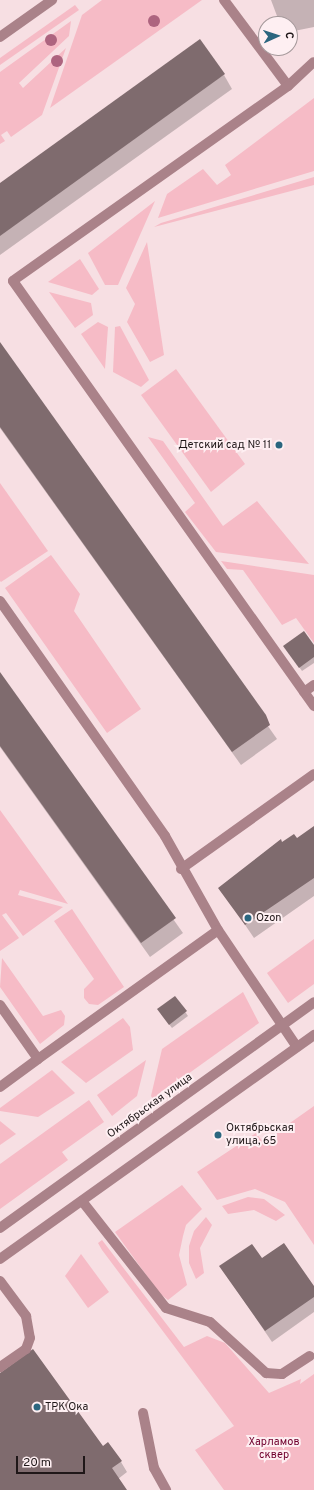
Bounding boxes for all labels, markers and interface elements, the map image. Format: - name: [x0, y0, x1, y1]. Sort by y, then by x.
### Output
- north arrow: [258, 16, 298, 56]
- text: С: [282, 32, 296, 39]
- place label: Детский сад № 11: [178, 438, 271, 452]
- marker: Детский сад № 11: [274, 440, 284, 450]
- place label: Ozon: [256, 911, 282, 925]
- marker: Ozon: [243, 913, 253, 923]
- street label: Октябрьская улица: [105, 1071, 195, 1141]
- place label: Октябрьская улица, 65: [226, 1122, 294, 1148]
- marker: Октябрьская улица, 65: [213, 1130, 223, 1140]
- place label: ТРК Ока: [45, 1400, 88, 1414]
- marker: ТРК Ока: [32, 1402, 42, 1412]
- park label: Харламов сквер: [248, 1436, 300, 1462]
- scale bar: [18, 1448, 87, 1474]
- text: 20 m: [23, 1455, 51, 1471]

